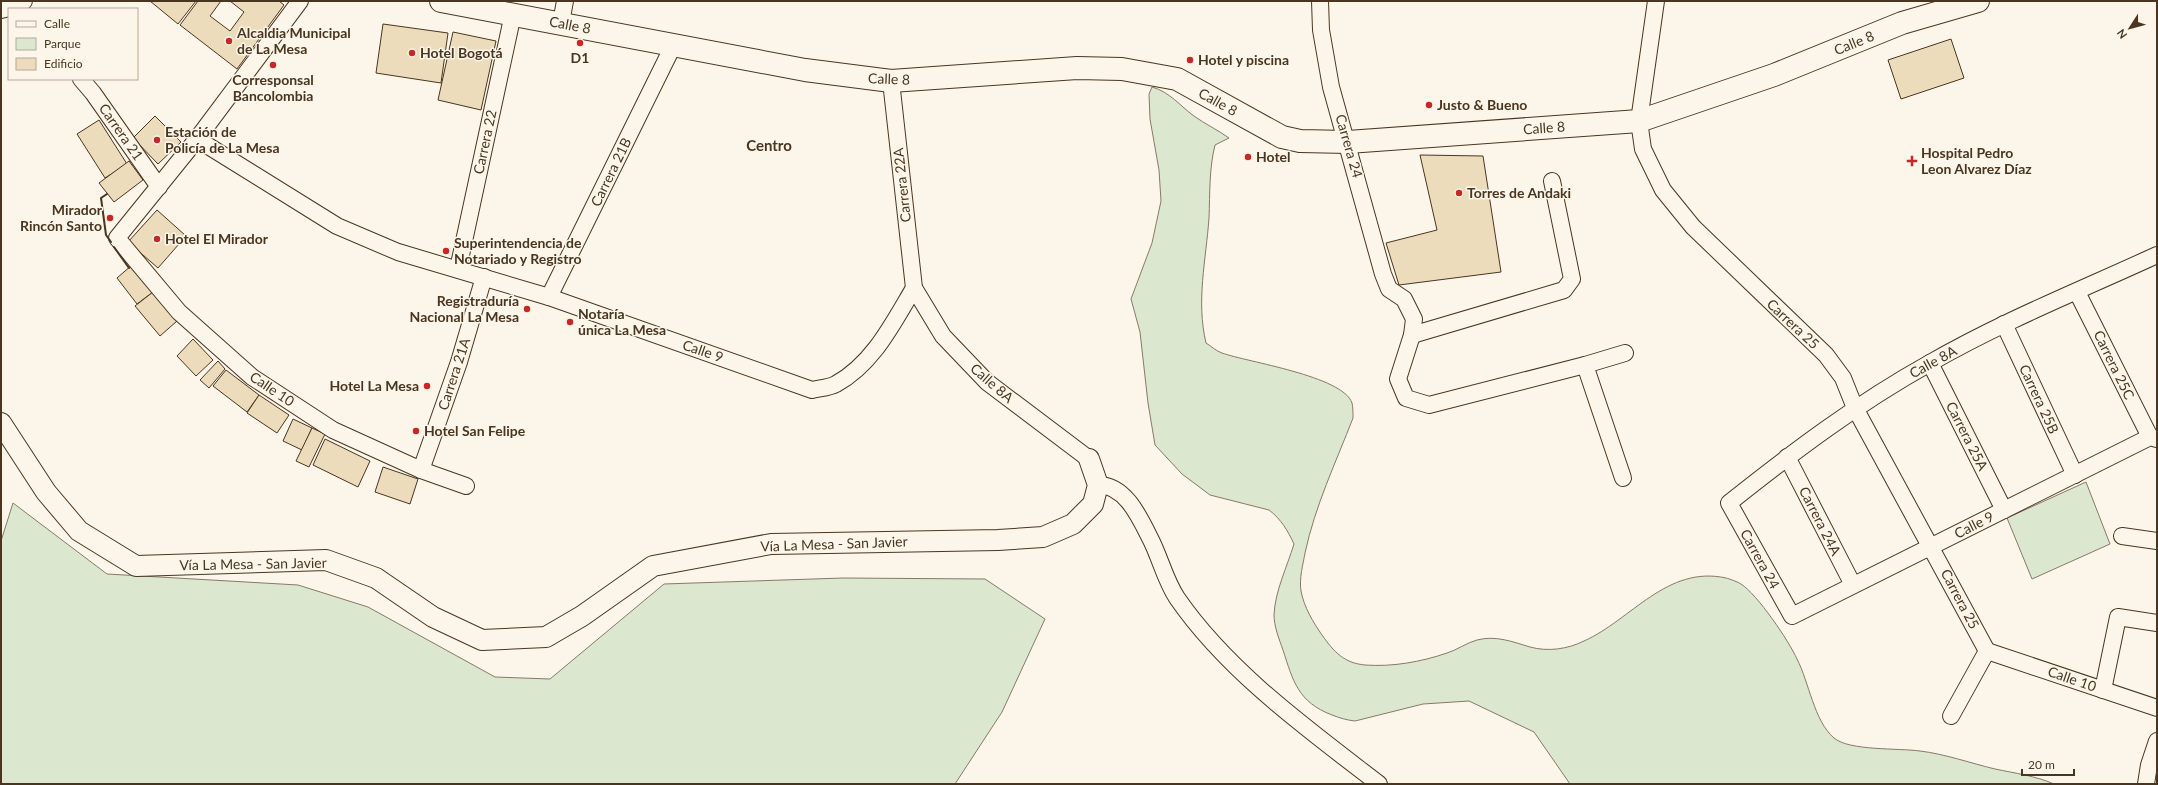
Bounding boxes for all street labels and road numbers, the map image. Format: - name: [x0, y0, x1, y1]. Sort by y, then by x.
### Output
- street label: Calle 8: [548, 12, 592, 37]
- street label: Calle 8: [1831, 27, 1876, 58]
- street label: Calle 8: [868, 69, 910, 88]
- street label: Calle 8: [1196, 84, 1241, 119]
- street label: Carrera 21: [96, 100, 147, 163]
- street label: Carrera 22: [469, 108, 500, 176]
- street label: Carrera 24: [1332, 112, 1367, 180]
- street label: Calle 8: [1522, 118, 1566, 137]
- street label: Carrera 21B: [587, 135, 635, 209]
- street label: Carrera 22A: [889, 146, 914, 223]
- street label: Carrera 25: [1764, 295, 1823, 352]
- street label: Carrera 25C: [2090, 327, 2139, 403]
- street label: Carrera 21A: [434, 335, 473, 412]
- street label: Calle 9: [681, 336, 726, 365]
- street label: Calle 8A: [1906, 341, 1960, 381]
- street label: Calle 8A: [967, 359, 1018, 406]
- street label: Carrera 25B: [2016, 361, 2063, 436]
- street label: Calle 10: [247, 368, 298, 410]
- street label: Carrera 25A: [1943, 399, 1992, 473]
- street label: Carrera 24A: [1796, 484, 1845, 558]
- street label: Calle 9: [1951, 507, 1996, 542]
- street label: Carrera 24: [1737, 526, 1784, 591]
- street label: Vía La Mesa - San Javier: [760, 532, 908, 555]
- street label: Vía La Mesa - San Javier: [179, 554, 327, 573]
- street label: Carrera 25: [1938, 566, 1983, 632]
- street label: Calle 10: [2046, 662, 2099, 695]

